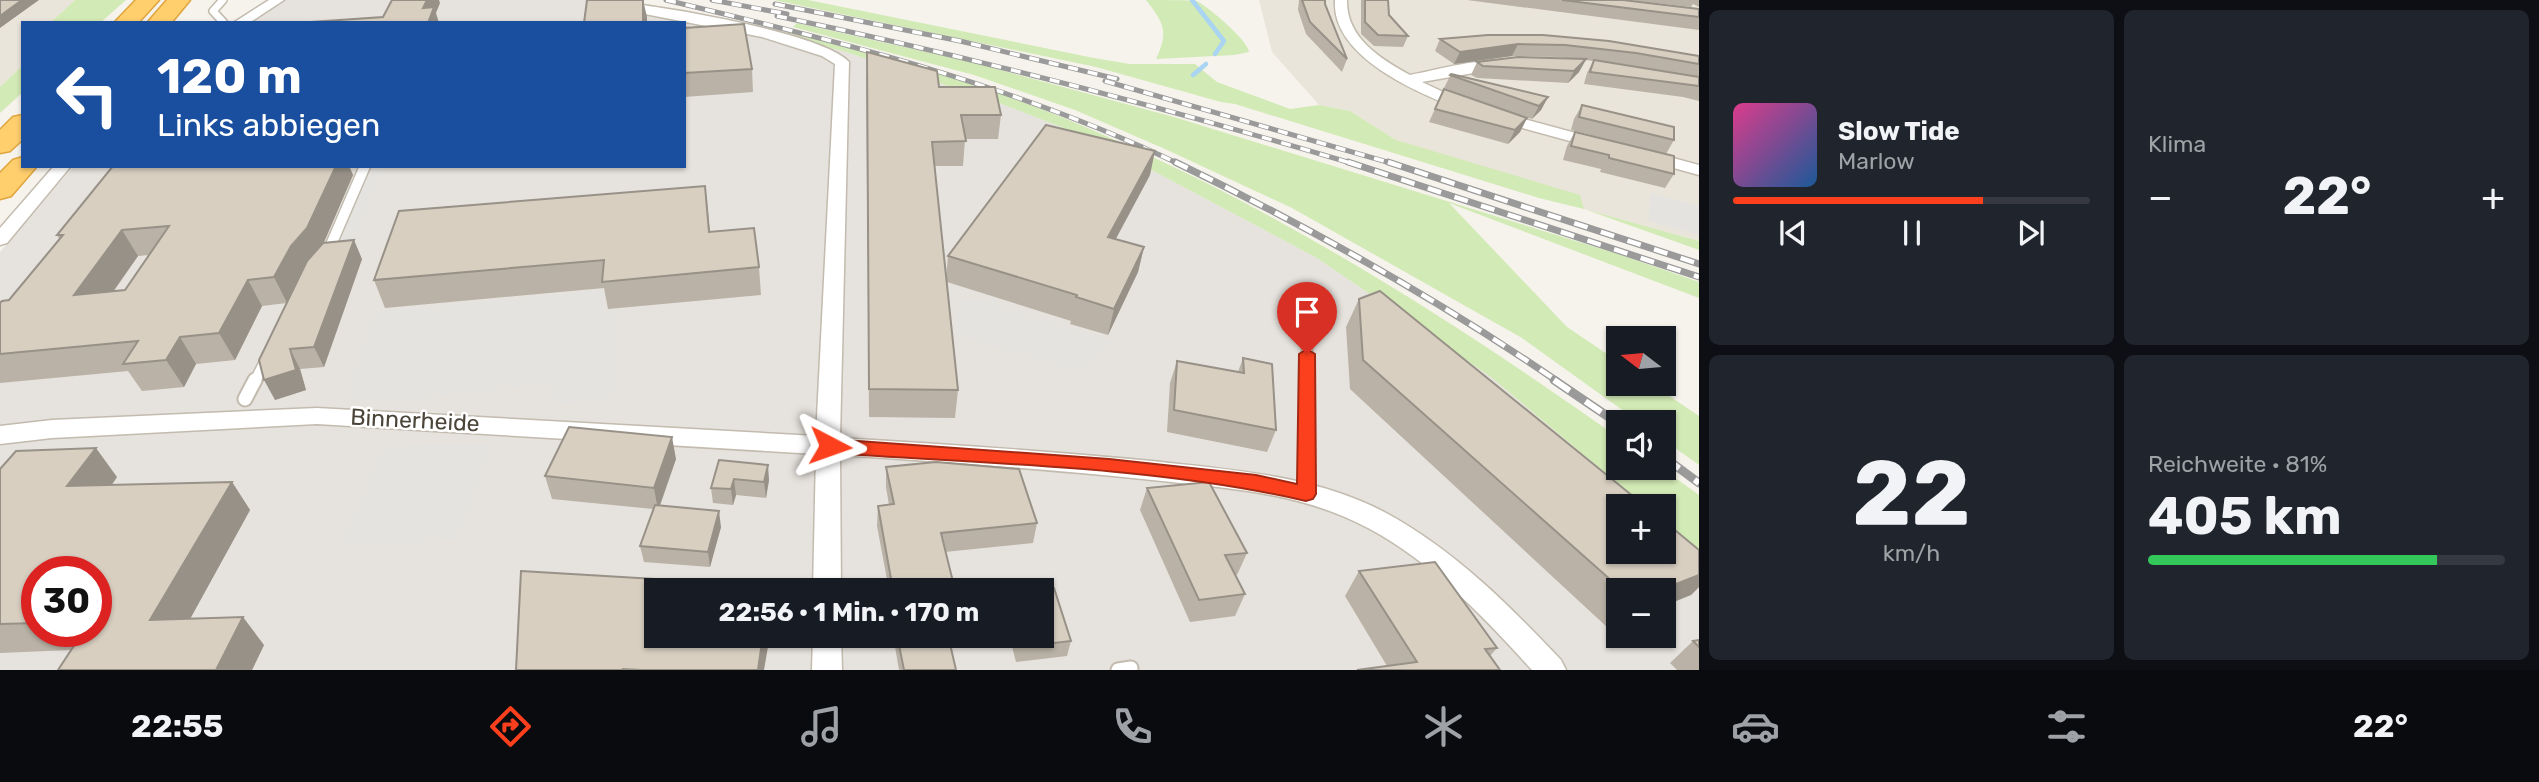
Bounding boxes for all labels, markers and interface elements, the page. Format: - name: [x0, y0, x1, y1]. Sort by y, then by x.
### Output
- text: 120 m: [157, 47, 302, 105]
- icon: left: [42, 49, 133, 140]
- text: Links abbiegen: [157, 106, 380, 144]
- text: Slow Tide: [1838, 116, 1960, 147]
- text: Klima: [2148, 130, 2206, 158]
- text: Marlow: [1838, 147, 1915, 175]
- text: 22°: [2283, 165, 2372, 227]
- text: −: [2148, 174, 2173, 220]
- text: +: [2481, 174, 2505, 220]
- icon: previous: [1774, 214, 1812, 252]
- icon: pause: [1893, 214, 1931, 252]
- icon: next: [2012, 214, 2050, 252]
- pin: [1277, 282, 1337, 354]
- icon: arrive: [1288, 293, 1326, 331]
- north arrow: [1606, 326, 1676, 396]
- map controls: [1606, 326, 1676, 648]
- street label: Binnerheide: [350, 403, 480, 437]
- position arrow: [793, 409, 867, 483]
- button: sound: [1606, 410, 1676, 480]
- text: 22: [1852, 439, 1971, 547]
- text: Reichweite · 81%: [2148, 450, 2327, 478]
- text: 405 km: [2148, 485, 2342, 547]
- button: +: [1606, 494, 1676, 564]
- text: km/h: [1883, 539, 1940, 567]
- speed limit sign: 30: [21, 556, 112, 647]
- button: −: [1606, 578, 1676, 648]
- text: 22:56 · 1 Min. · 170 m: [719, 597, 979, 628]
- icon: directions: [486, 702, 535, 751]
- icon: music: [797, 702, 846, 751]
- icon: phone: [1108, 702, 1157, 751]
- icon: climate: [1419, 702, 1468, 751]
- icon: car: [1731, 702, 1780, 751]
- icon: filters: [2042, 702, 2091, 751]
- text: 22:55: [131, 707, 223, 745]
- text: 22°: [2353, 707, 2408, 745]

